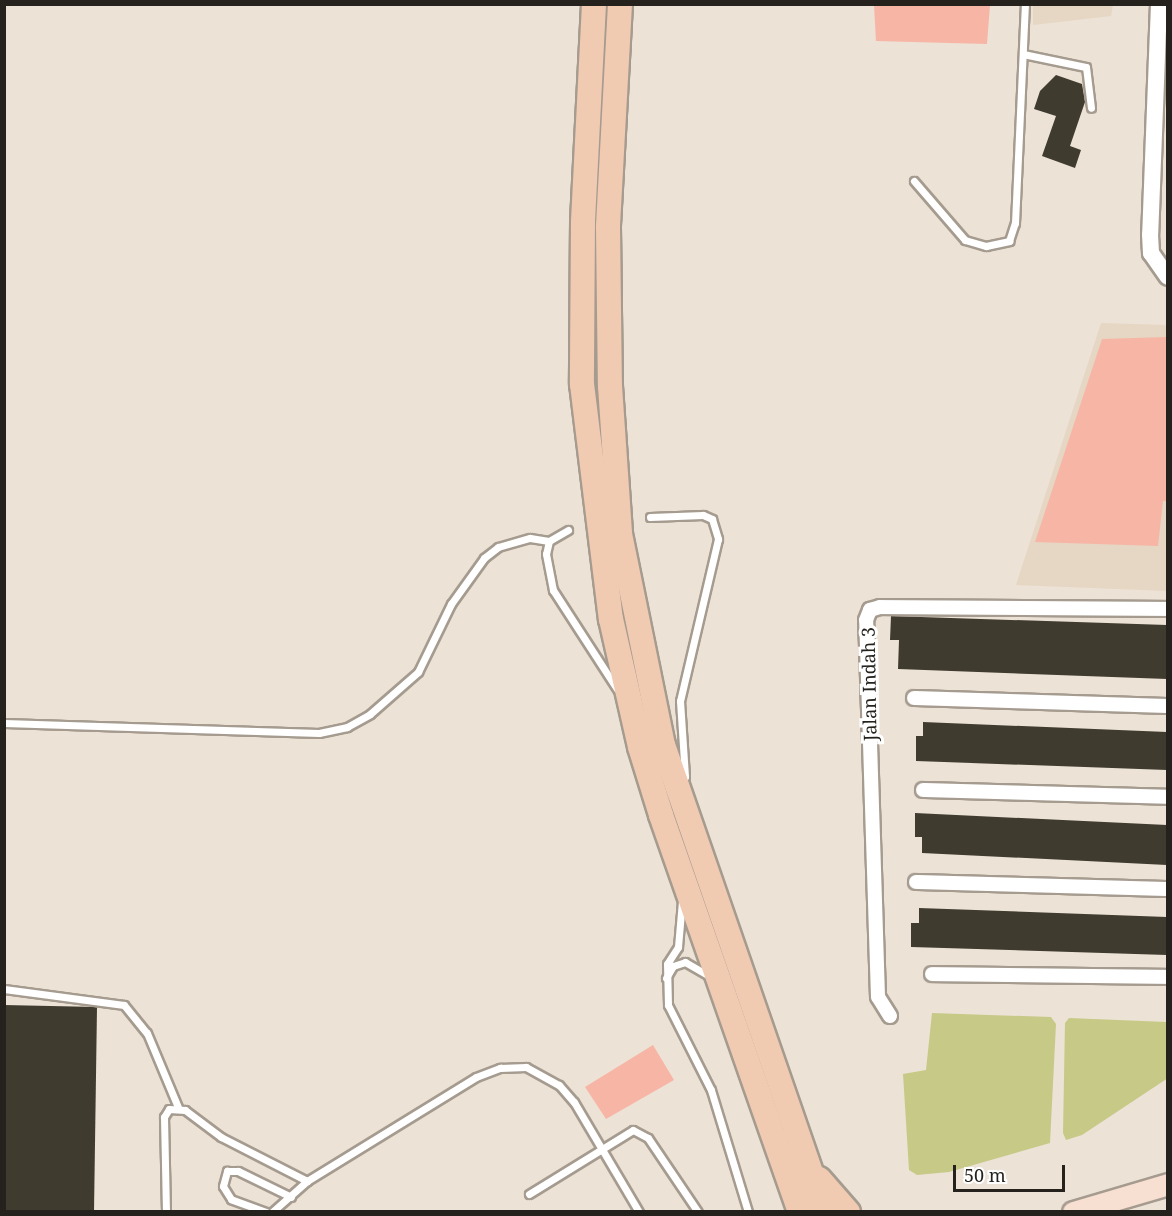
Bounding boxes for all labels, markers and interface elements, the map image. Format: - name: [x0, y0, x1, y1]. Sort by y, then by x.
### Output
- street label: Jalan Indah 3: [857, 627, 881, 741]
- scale bar: [956, 1153, 1068, 1191]
- text: 50 m: [964, 1163, 1006, 1187]

